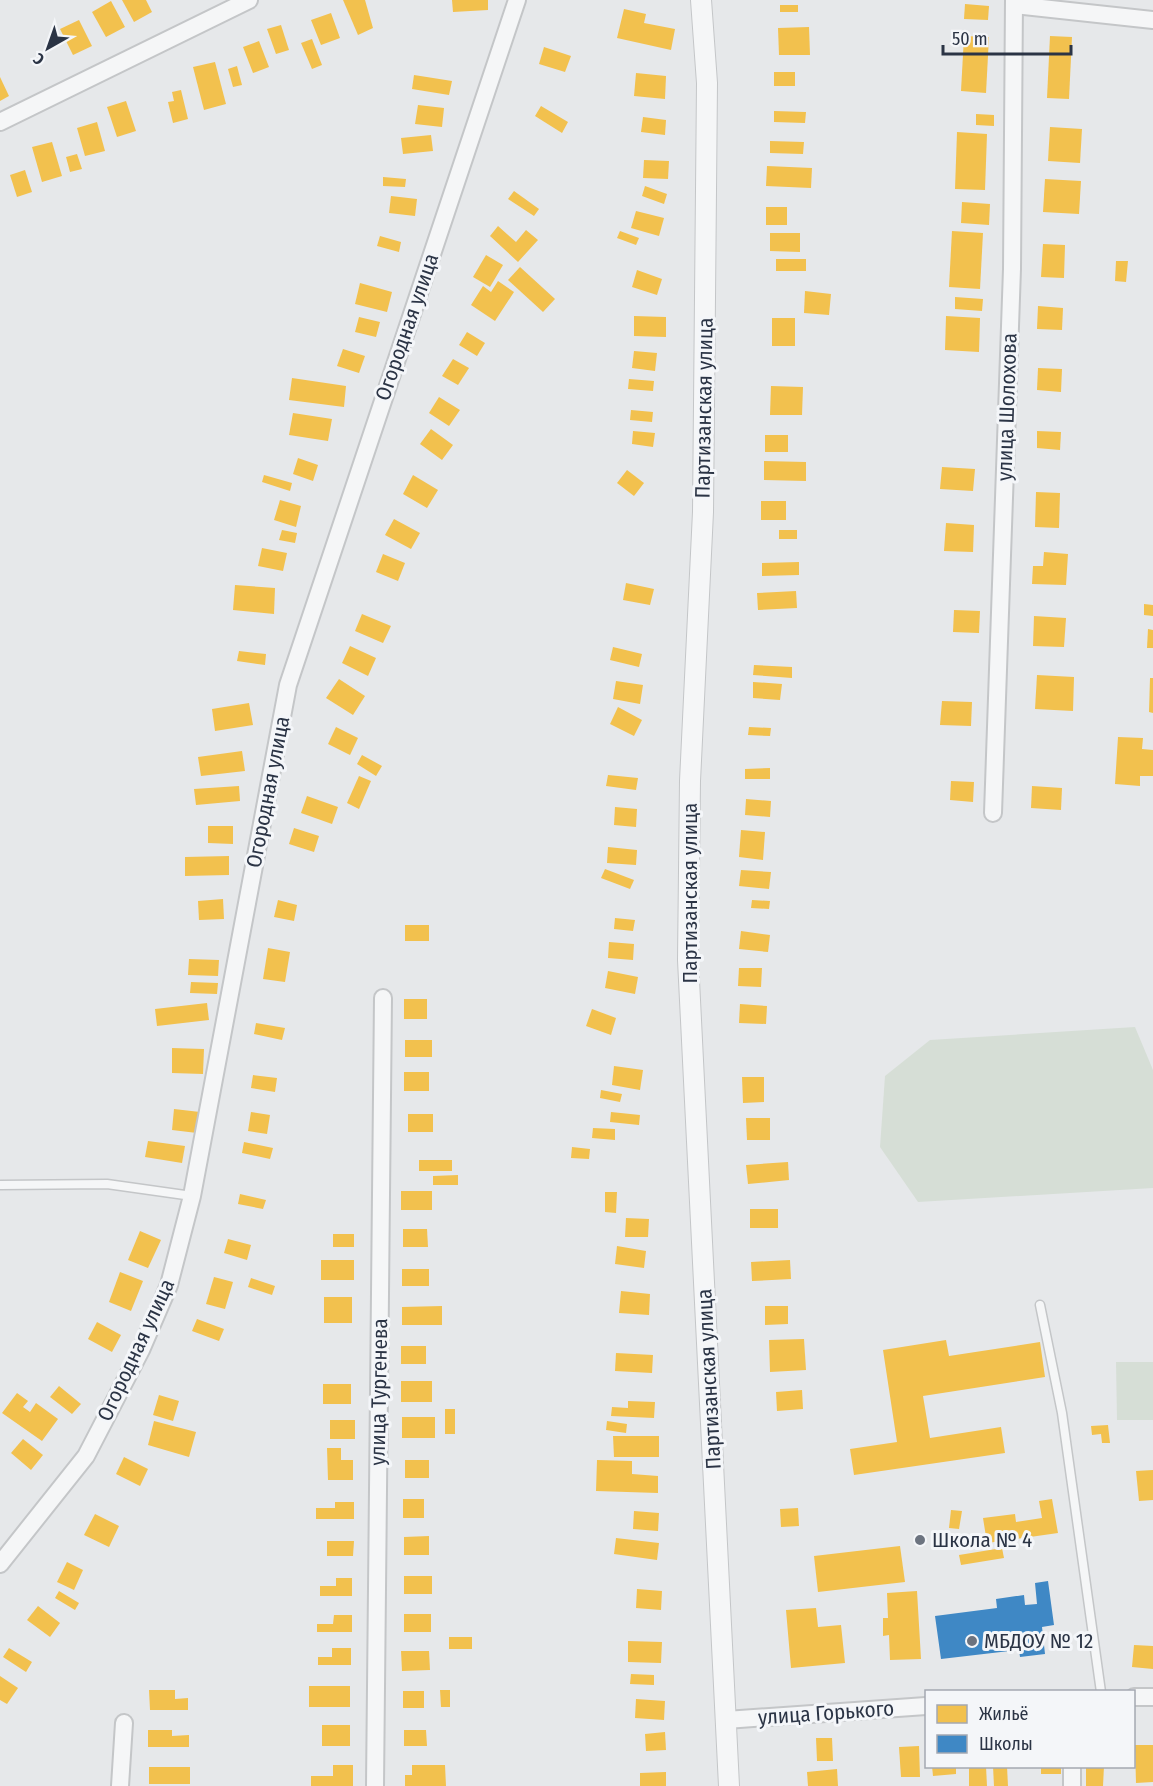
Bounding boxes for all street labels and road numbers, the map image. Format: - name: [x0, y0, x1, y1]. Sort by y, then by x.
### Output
- street label: Огородная улица: [370, 250, 444, 404]
- street label: Партизанская улица: [689, 317, 719, 499]
- street label: улица Шолохова: [991, 333, 1023, 481]
- street label: Огородная улица: [241, 714, 295, 870]
- street label: Партизанская улица: [677, 803, 703, 983]
- street label: Огородная улица: [92, 1275, 180, 1425]
- street label: Партизанская улица: [691, 1288, 727, 1470]
- street label: улица Тургенева: [365, 1318, 393, 1466]
- street label: улица Горького: [757, 1695, 895, 1731]

